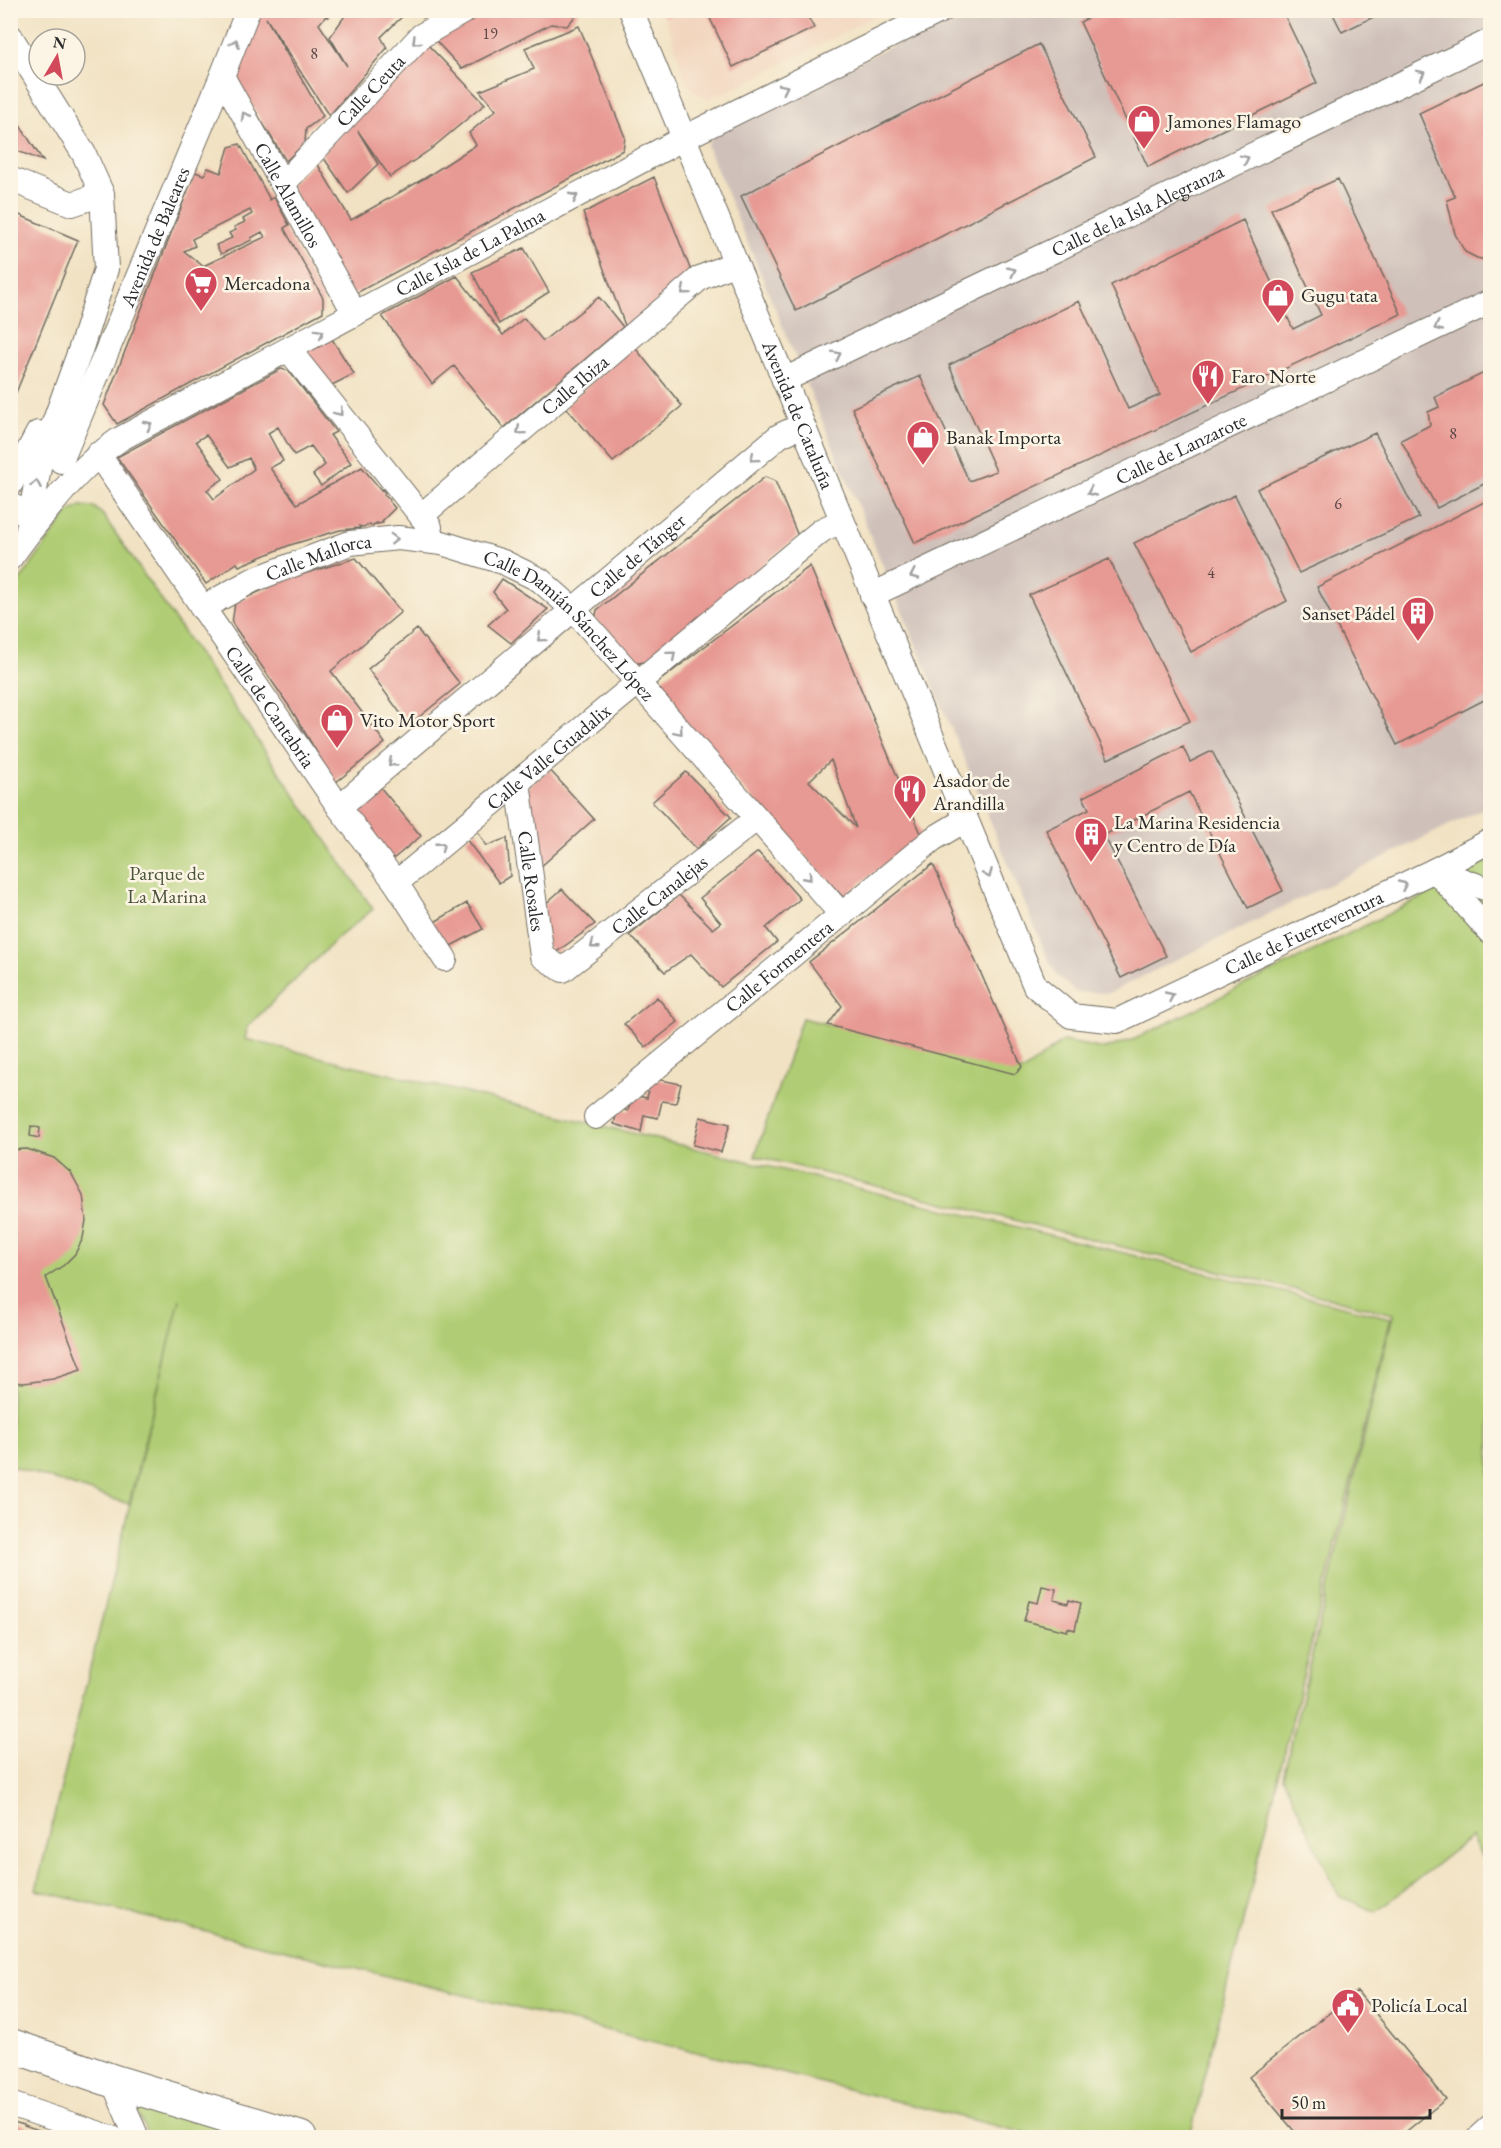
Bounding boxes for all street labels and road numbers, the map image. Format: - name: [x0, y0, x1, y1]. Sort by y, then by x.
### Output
- street label: Calle Ceuta: [330, 48, 411, 132]
- street label: Calle Alamillos: [249, 137, 328, 252]
- street label: Calle de la Isla Alegranza: [1047, 158, 1228, 263]
- street label: Avenida de Baleares: [114, 163, 196, 312]
- street label: Calle Isla de La Palma: [391, 202, 549, 303]
- street label: Avenida de Cataluña: [756, 336, 841, 493]
- street label: Calle Ibiza: [535, 349, 614, 421]
- street label: Calle de Lanzarote: [1111, 406, 1251, 491]
- street label: Calle de Tánger: [583, 507, 691, 604]
- street label: Calle Mallorca: [262, 528, 373, 587]
- street label: Calle Damián Sánchez López: [480, 544, 661, 706]
- street label: Calle de Cantabria: [220, 641, 321, 773]
- street label: Calle Valle Guadalix: [481, 697, 616, 816]
- street label: Calle Rosales: [512, 829, 551, 933]
- street label: Calle Canalejas: [605, 849, 713, 941]
- street label: Calle de Fuerteventura: [1220, 884, 1387, 981]
- street label: Calle Formentera: [719, 914, 838, 1018]

